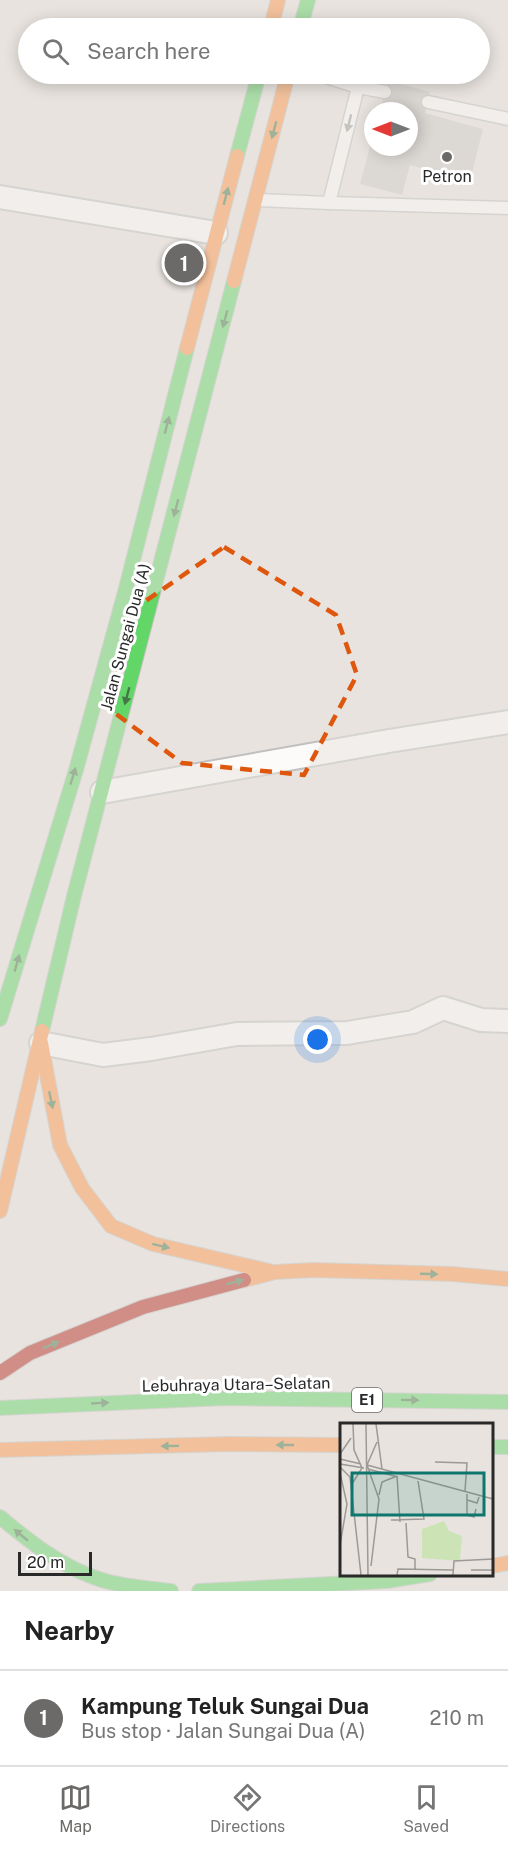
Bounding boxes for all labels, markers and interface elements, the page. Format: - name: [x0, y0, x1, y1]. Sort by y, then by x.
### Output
- search box: [18, 18, 490, 84]
- icon: search: [39, 35, 72, 68]
- text: Search here: [87, 38, 211, 64]
- north arrow: [364, 102, 418, 156]
- one-way arrow: [344, 113, 354, 132]
- one-way arrow: [268, 121, 278, 139]
- marker: Petron: [440, 150, 454, 164]
- place label: Petron: [422, 167, 472, 186]
- one-way arrow: [222, 187, 231, 205]
- pin: 1: [164, 240, 204, 286]
- one-way arrow: [219, 310, 229, 328]
- one-way arrow: [163, 416, 172, 434]
- one-way arrow: [170, 498, 180, 517]
- street label: Jalan Sungai Dua (A): [97, 561, 154, 713]
- one-way arrow: [121, 687, 131, 705]
- one-way arrow: [69, 767, 79, 785]
- one-way arrow: [12, 954, 22, 972]
- your location: [303, 1025, 332, 1054]
- one-way arrow: [47, 1091, 56, 1110]
- one-way arrow: [152, 1241, 170, 1251]
- one-way arrow: [420, 1269, 439, 1278]
- one-way arrow: [226, 1277, 245, 1287]
- one-way arrow: [42, 1340, 60, 1349]
- street label: Lebuhraya Utara–Selatan: [141, 1373, 331, 1396]
- road number: E1: [352, 1388, 382, 1412]
- one-way arrow: [401, 1395, 420, 1405]
- one-way arrow: [91, 1399, 110, 1408]
- inset map: [340, 1423, 493, 1576]
- one-way arrow: [275, 1440, 294, 1450]
- one-way arrow: [160, 1441, 179, 1450]
- one-way arrow: [13, 1528, 29, 1541]
- scale bar: [18, 1549, 92, 1576]
- text: 20 m: [27, 1553, 64, 1572]
- text: Nearby: [24, 1615, 114, 1646]
- text: Kampung Teluk Sungai Dua: [81, 1693, 369, 1719]
- text: 1: [39, 1706, 48, 1730]
- text: 210 m: [430, 1706, 484, 1730]
- text: Bus stop · Jalan Sungai Dua (A): [81, 1719, 365, 1743]
- tab: Map: [59, 1781, 92, 1836]
- tab: Directions: [210, 1781, 285, 1836]
- tab: Saved: [403, 1781, 449, 1836]

